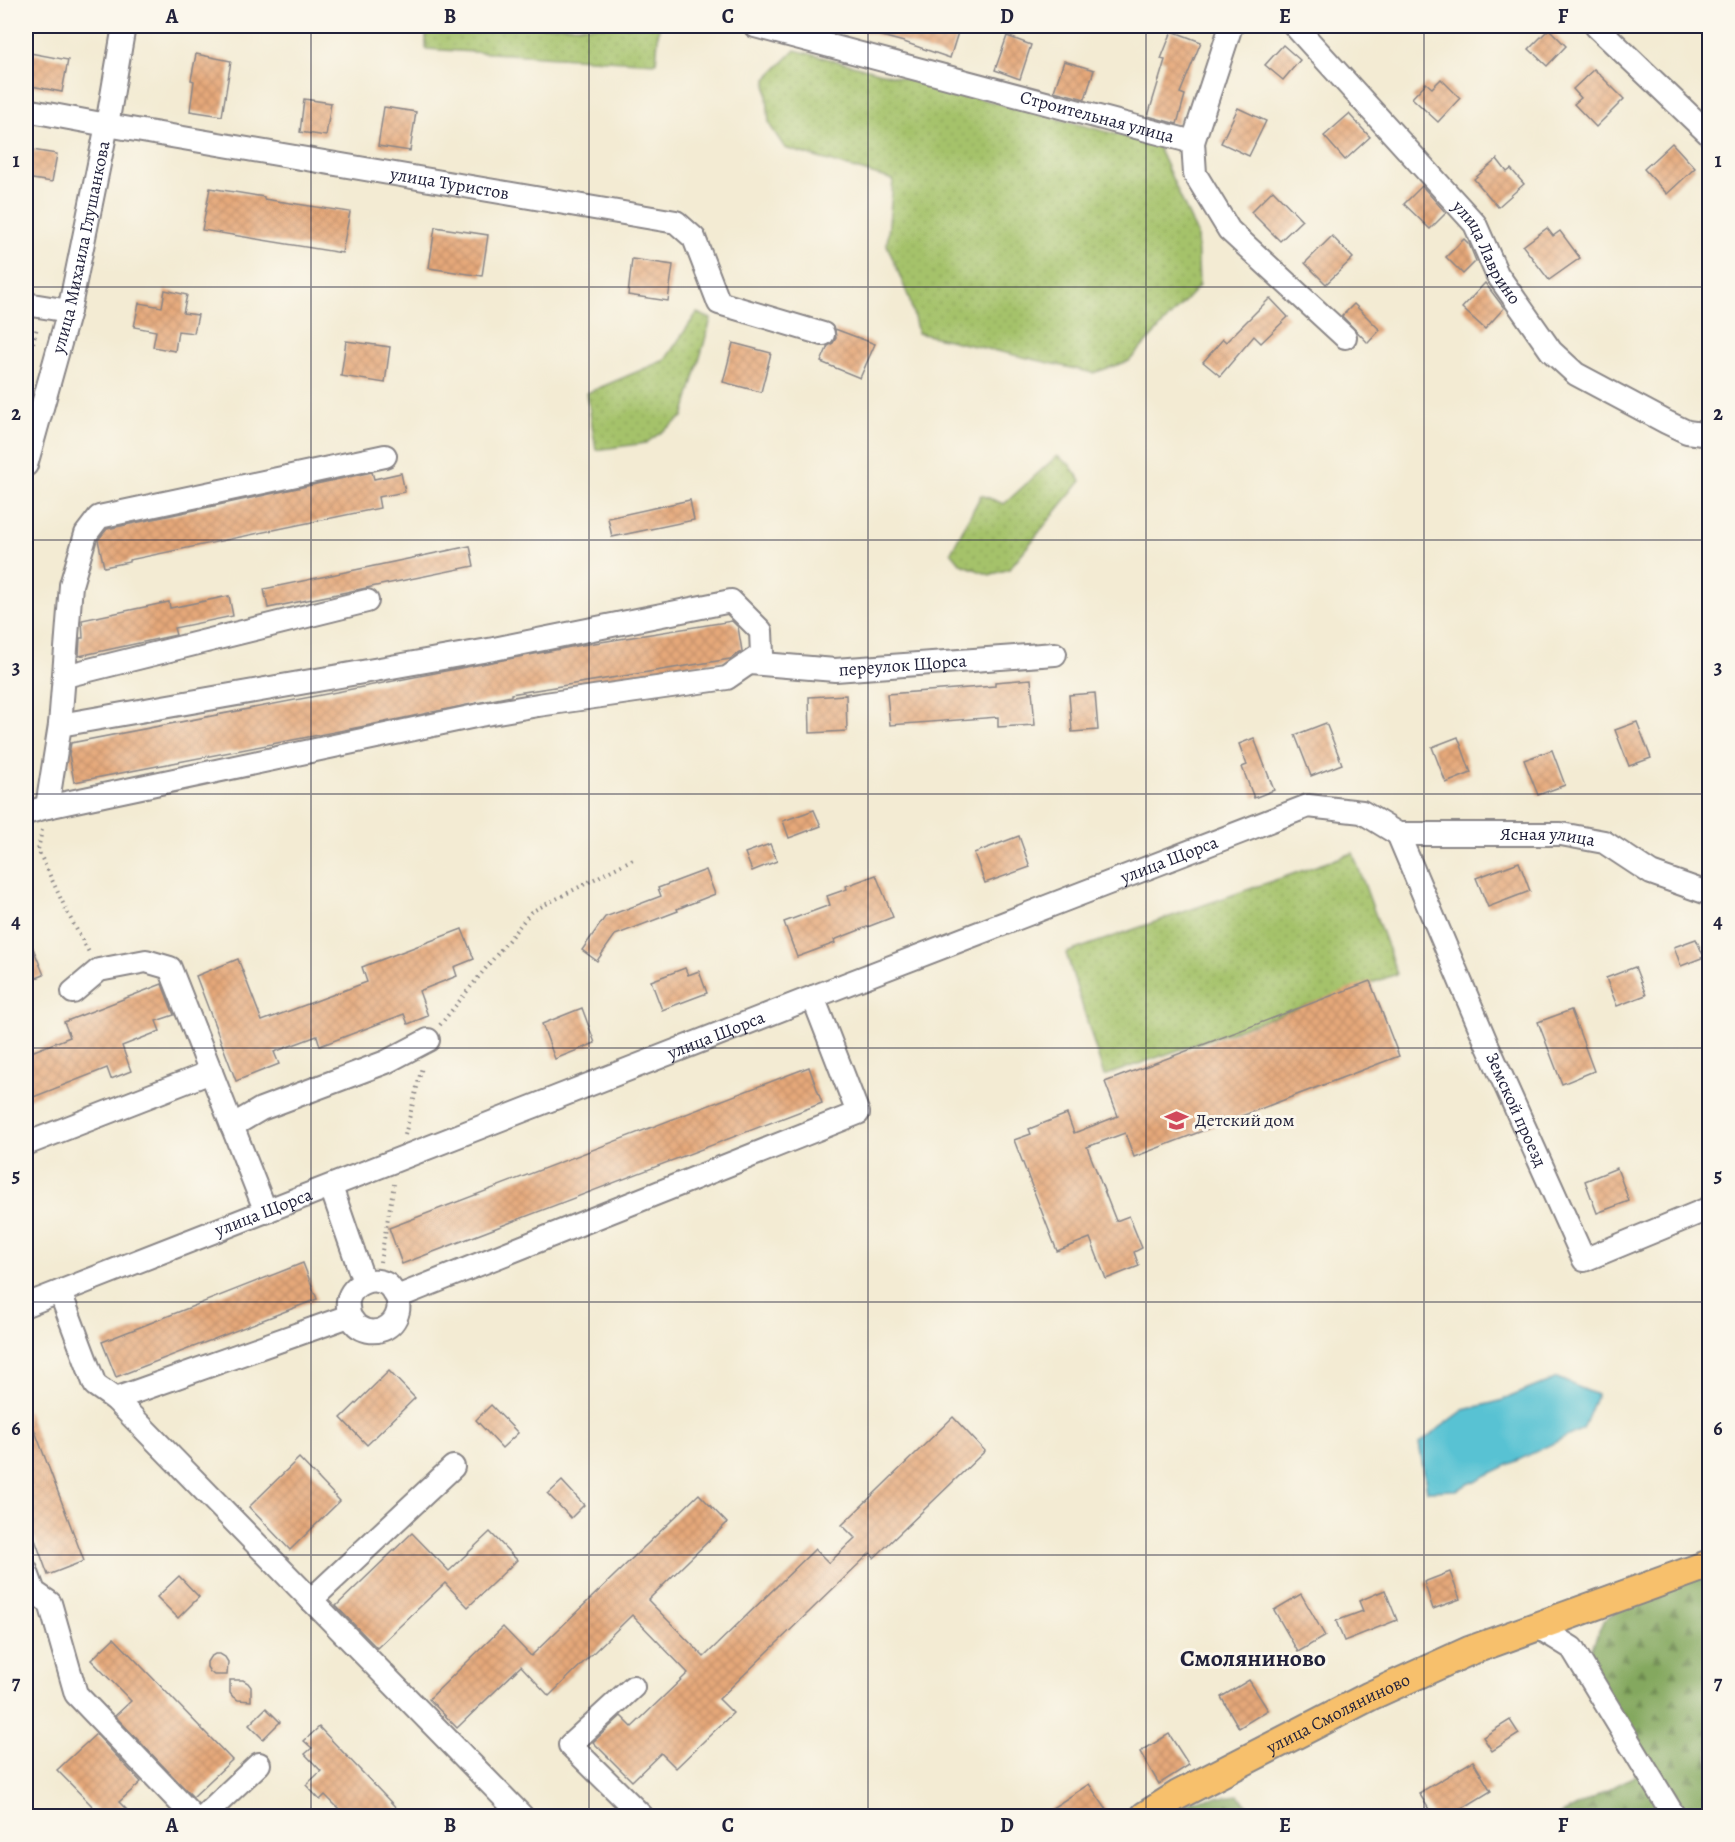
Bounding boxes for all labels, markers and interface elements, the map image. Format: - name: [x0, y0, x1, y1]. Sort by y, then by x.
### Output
- text: A: [165, 3, 179, 30]
- text: B: [444, 3, 456, 30]
- text: C: [722, 3, 734, 30]
- text: D: [1000, 3, 1014, 30]
- text: E: [1279, 3, 1291, 30]
- text: F: [1558, 3, 1569, 30]
- street label: Строительная улица: [1017, 85, 1178, 149]
- street label: улица Михаила Глушанкова: [46, 138, 116, 357]
- text: 1: [12, 147, 20, 174]
- text: 1: [1714, 147, 1722, 174]
- street label: улица Туристов: [387, 161, 511, 205]
- street label: улица Лаврино: [1446, 194, 1527, 309]
- text: 2: [11, 400, 21, 427]
- text: 2: [1713, 400, 1723, 427]
- street label: переулок Щорса: [838, 648, 968, 682]
- text: 3: [12, 654, 20, 681]
- text: 3: [1714, 654, 1722, 681]
- street label: Ясная улица: [1500, 822, 1598, 852]
- street label: улица Щорса: [1116, 830, 1222, 890]
- text: 4: [11, 908, 21, 935]
- text: 4: [1713, 908, 1723, 935]
- street label: улица Щорса: [663, 1005, 769, 1065]
- street label: Земской проезд: [1480, 1049, 1553, 1171]
- school or university icon: Детский дом: [1164, 1107, 1190, 1133]
- place label: Детский дом: [1195, 1108, 1295, 1132]
- text: 5: [12, 1162, 20, 1189]
- text: 5: [1714, 1162, 1722, 1189]
- street label: улица Щорса: [210, 1182, 316, 1242]
- text: 6: [11, 1415, 21, 1442]
- text: 6: [1713, 1415, 1723, 1442]
- district label: Смоляниново: [1180, 1642, 1326, 1674]
- street label: улица Смоляниново: [1261, 1667, 1414, 1760]
- text: 7: [12, 1669, 21, 1696]
- text: 7: [1714, 1669, 1723, 1696]
- text: A: [165, 1812, 179, 1839]
- text: B: [444, 1812, 456, 1839]
- text: C: [722, 1812, 734, 1839]
- text: D: [1000, 1812, 1014, 1839]
- text: E: [1279, 1812, 1291, 1839]
- text: F: [1558, 1812, 1569, 1839]

